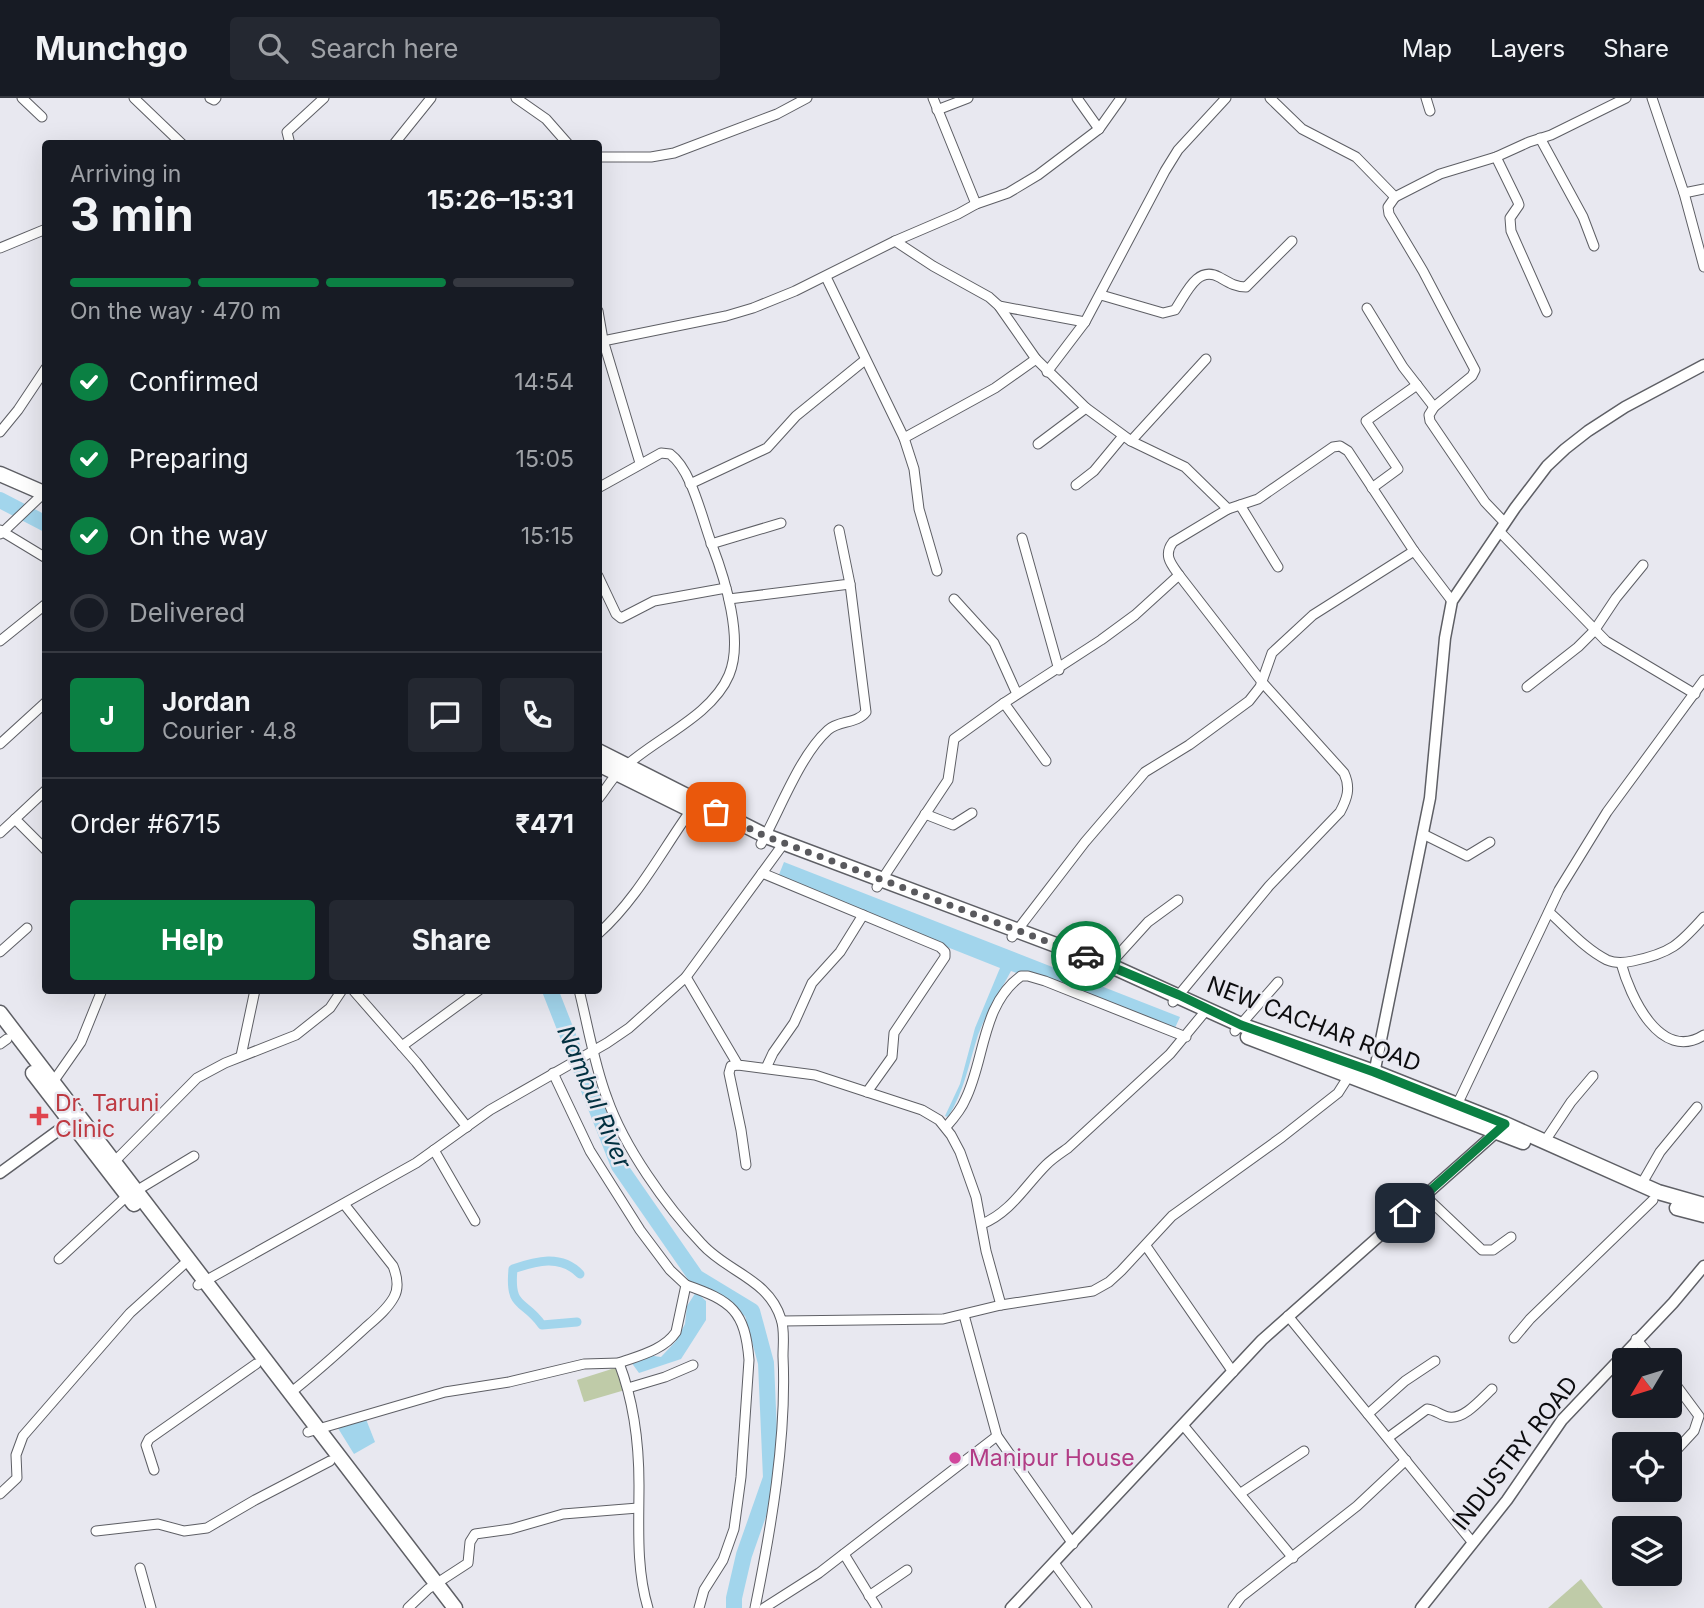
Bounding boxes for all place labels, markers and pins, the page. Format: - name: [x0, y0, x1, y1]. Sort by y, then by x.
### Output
- pin: [686, 782, 746, 842]
- place label: Dr. Taruni Clinic: [55, 1089, 159, 1143]
- marker: Dr. Taruni Clinic: [29, 1106, 49, 1126]
- pin: [1375, 1183, 1435, 1243]
- place label: Manipur House: [969, 1444, 1135, 1472]
- marker: Manipur House: [947, 1450, 963, 1466]

